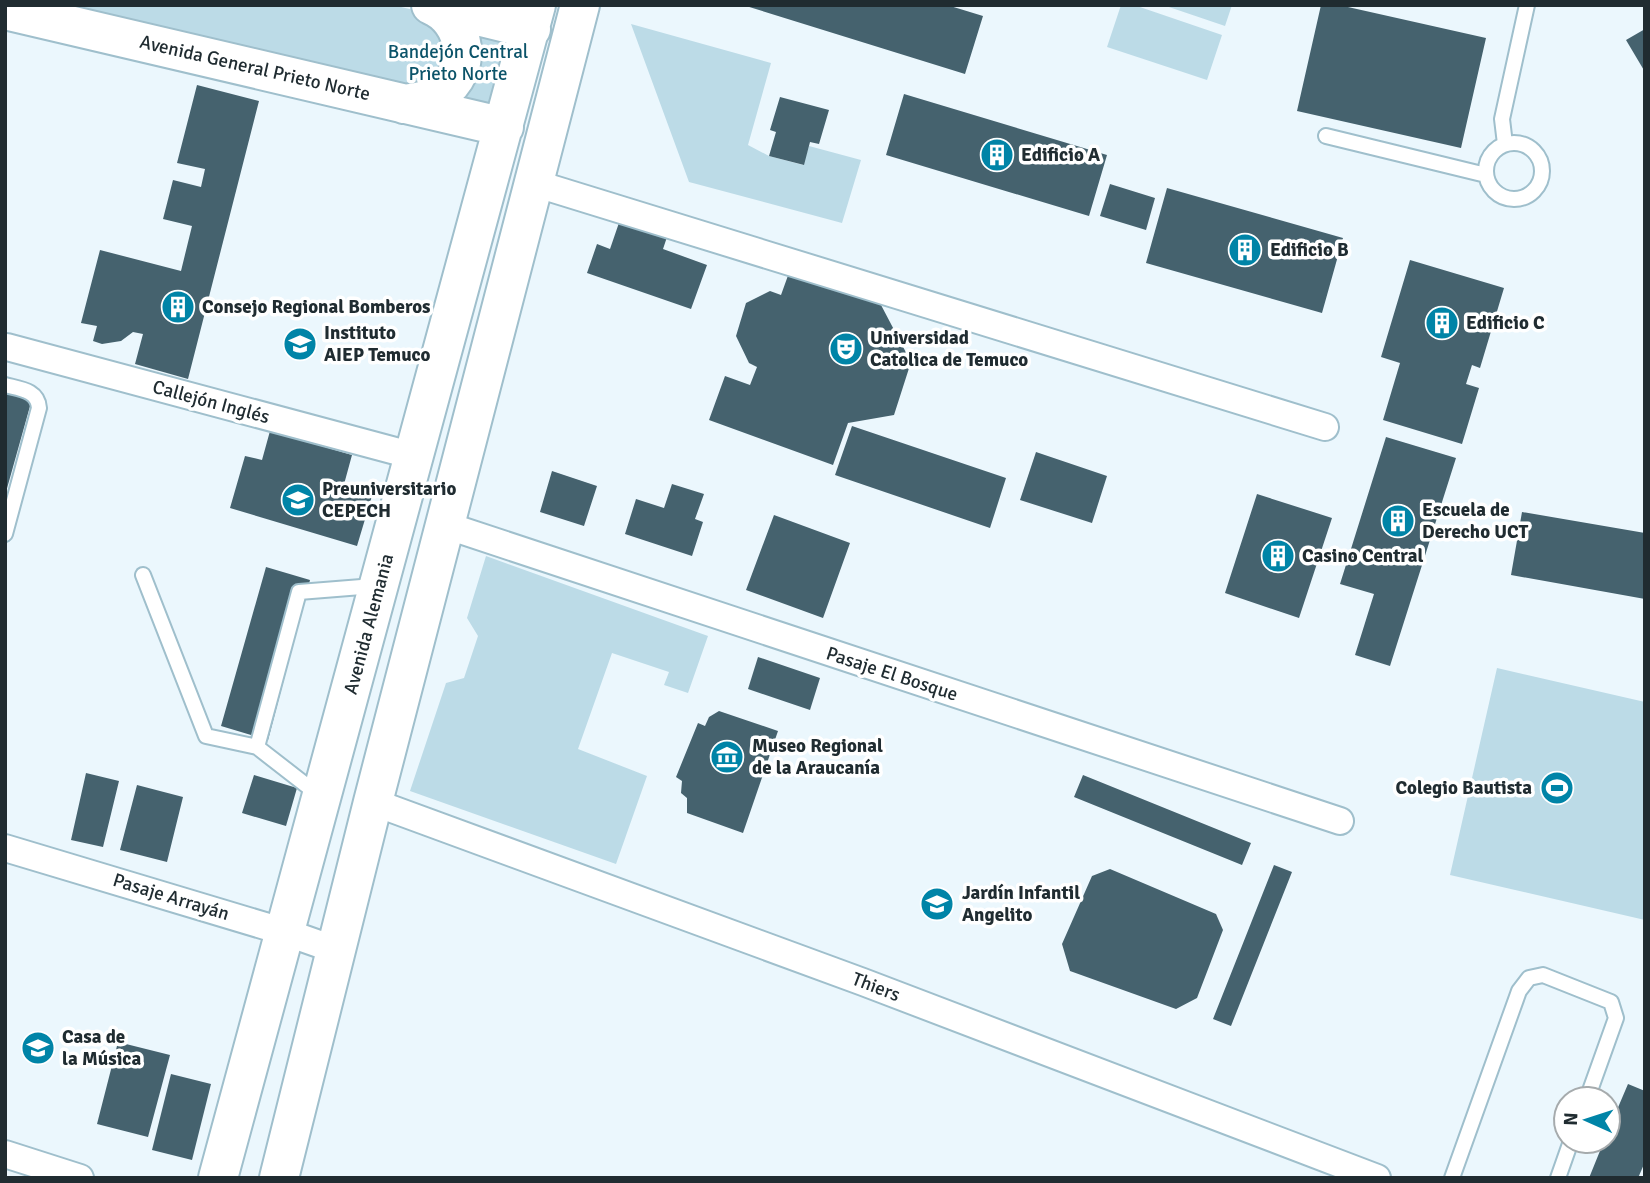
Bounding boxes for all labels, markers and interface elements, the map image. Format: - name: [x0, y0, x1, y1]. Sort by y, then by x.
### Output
- street label: Avenida General Prieto Norte: [138, 30, 372, 106]
- park label: Bandejón Central Prieto Norte: [388, 40, 528, 86]
- building icon: Edificio A: [978, 136, 1016, 174]
- place label: Edificio A: [1021, 143, 1100, 167]
- building icon: Edificio B: [1226, 231, 1264, 269]
- place label: Edificio B: [1270, 238, 1349, 262]
- building icon: Consejo Regional Bomberos: [159, 288, 197, 326]
- place label: Consejo Regional Bomberos: [202, 295, 431, 319]
- building icon: Edificio C: [1423, 304, 1461, 342]
- place label: Edificio C: [1466, 311, 1545, 335]
- place label: Instituto AIEP Temuco: [324, 321, 430, 367]
- school or university icon: Instituto AIEP Temuco: [281, 325, 319, 363]
- place label: Universidad Catolica de Temuco: [870, 326, 1028, 372]
- theatre icon: Universidad Catolica de Temuco: [827, 330, 865, 368]
- street label: Callejón Inglés: [150, 375, 272, 429]
- place label: Preuniversitario CEPECH: [322, 477, 456, 523]
- school or university icon: Preuniversitario CEPECH: [279, 481, 317, 519]
- place label: Escuela de Derecho UCT: [1422, 498, 1529, 544]
- building icon: Escuela de Derecho UCT: [1379, 502, 1417, 540]
- building icon: Casino Central: [1259, 537, 1297, 575]
- place label: Casino Central: [1302, 544, 1423, 568]
- street label: Avenida Alemania: [339, 551, 399, 697]
- street label: Pasaje El Bosque: [823, 641, 961, 707]
- place label: Museo Regional de la Araucanía: [752, 734, 883, 780]
- museum icon: Museo Regional de la Araucanía: [708, 738, 746, 776]
- sports icon: Colegio Bautista: [1538, 769, 1576, 807]
- place label: Colegio Bautista: [1396, 776, 1532, 800]
- street label: Pasaje Arrayán: [110, 868, 232, 926]
- place label: Jardín Infantil Angelito: [962, 881, 1080, 927]
- school or university icon: Jardín Infantil Angelito: [918, 885, 956, 923]
- street label: Thiers: [849, 967, 903, 1007]
- place label: Casa de la Música: [62, 1025, 141, 1071]
- school or university icon: Casa de la Música: [19, 1029, 57, 1067]
- north arrow: [1552, 1085, 1622, 1155]
- text: N: [1559, 1112, 1583, 1126]

